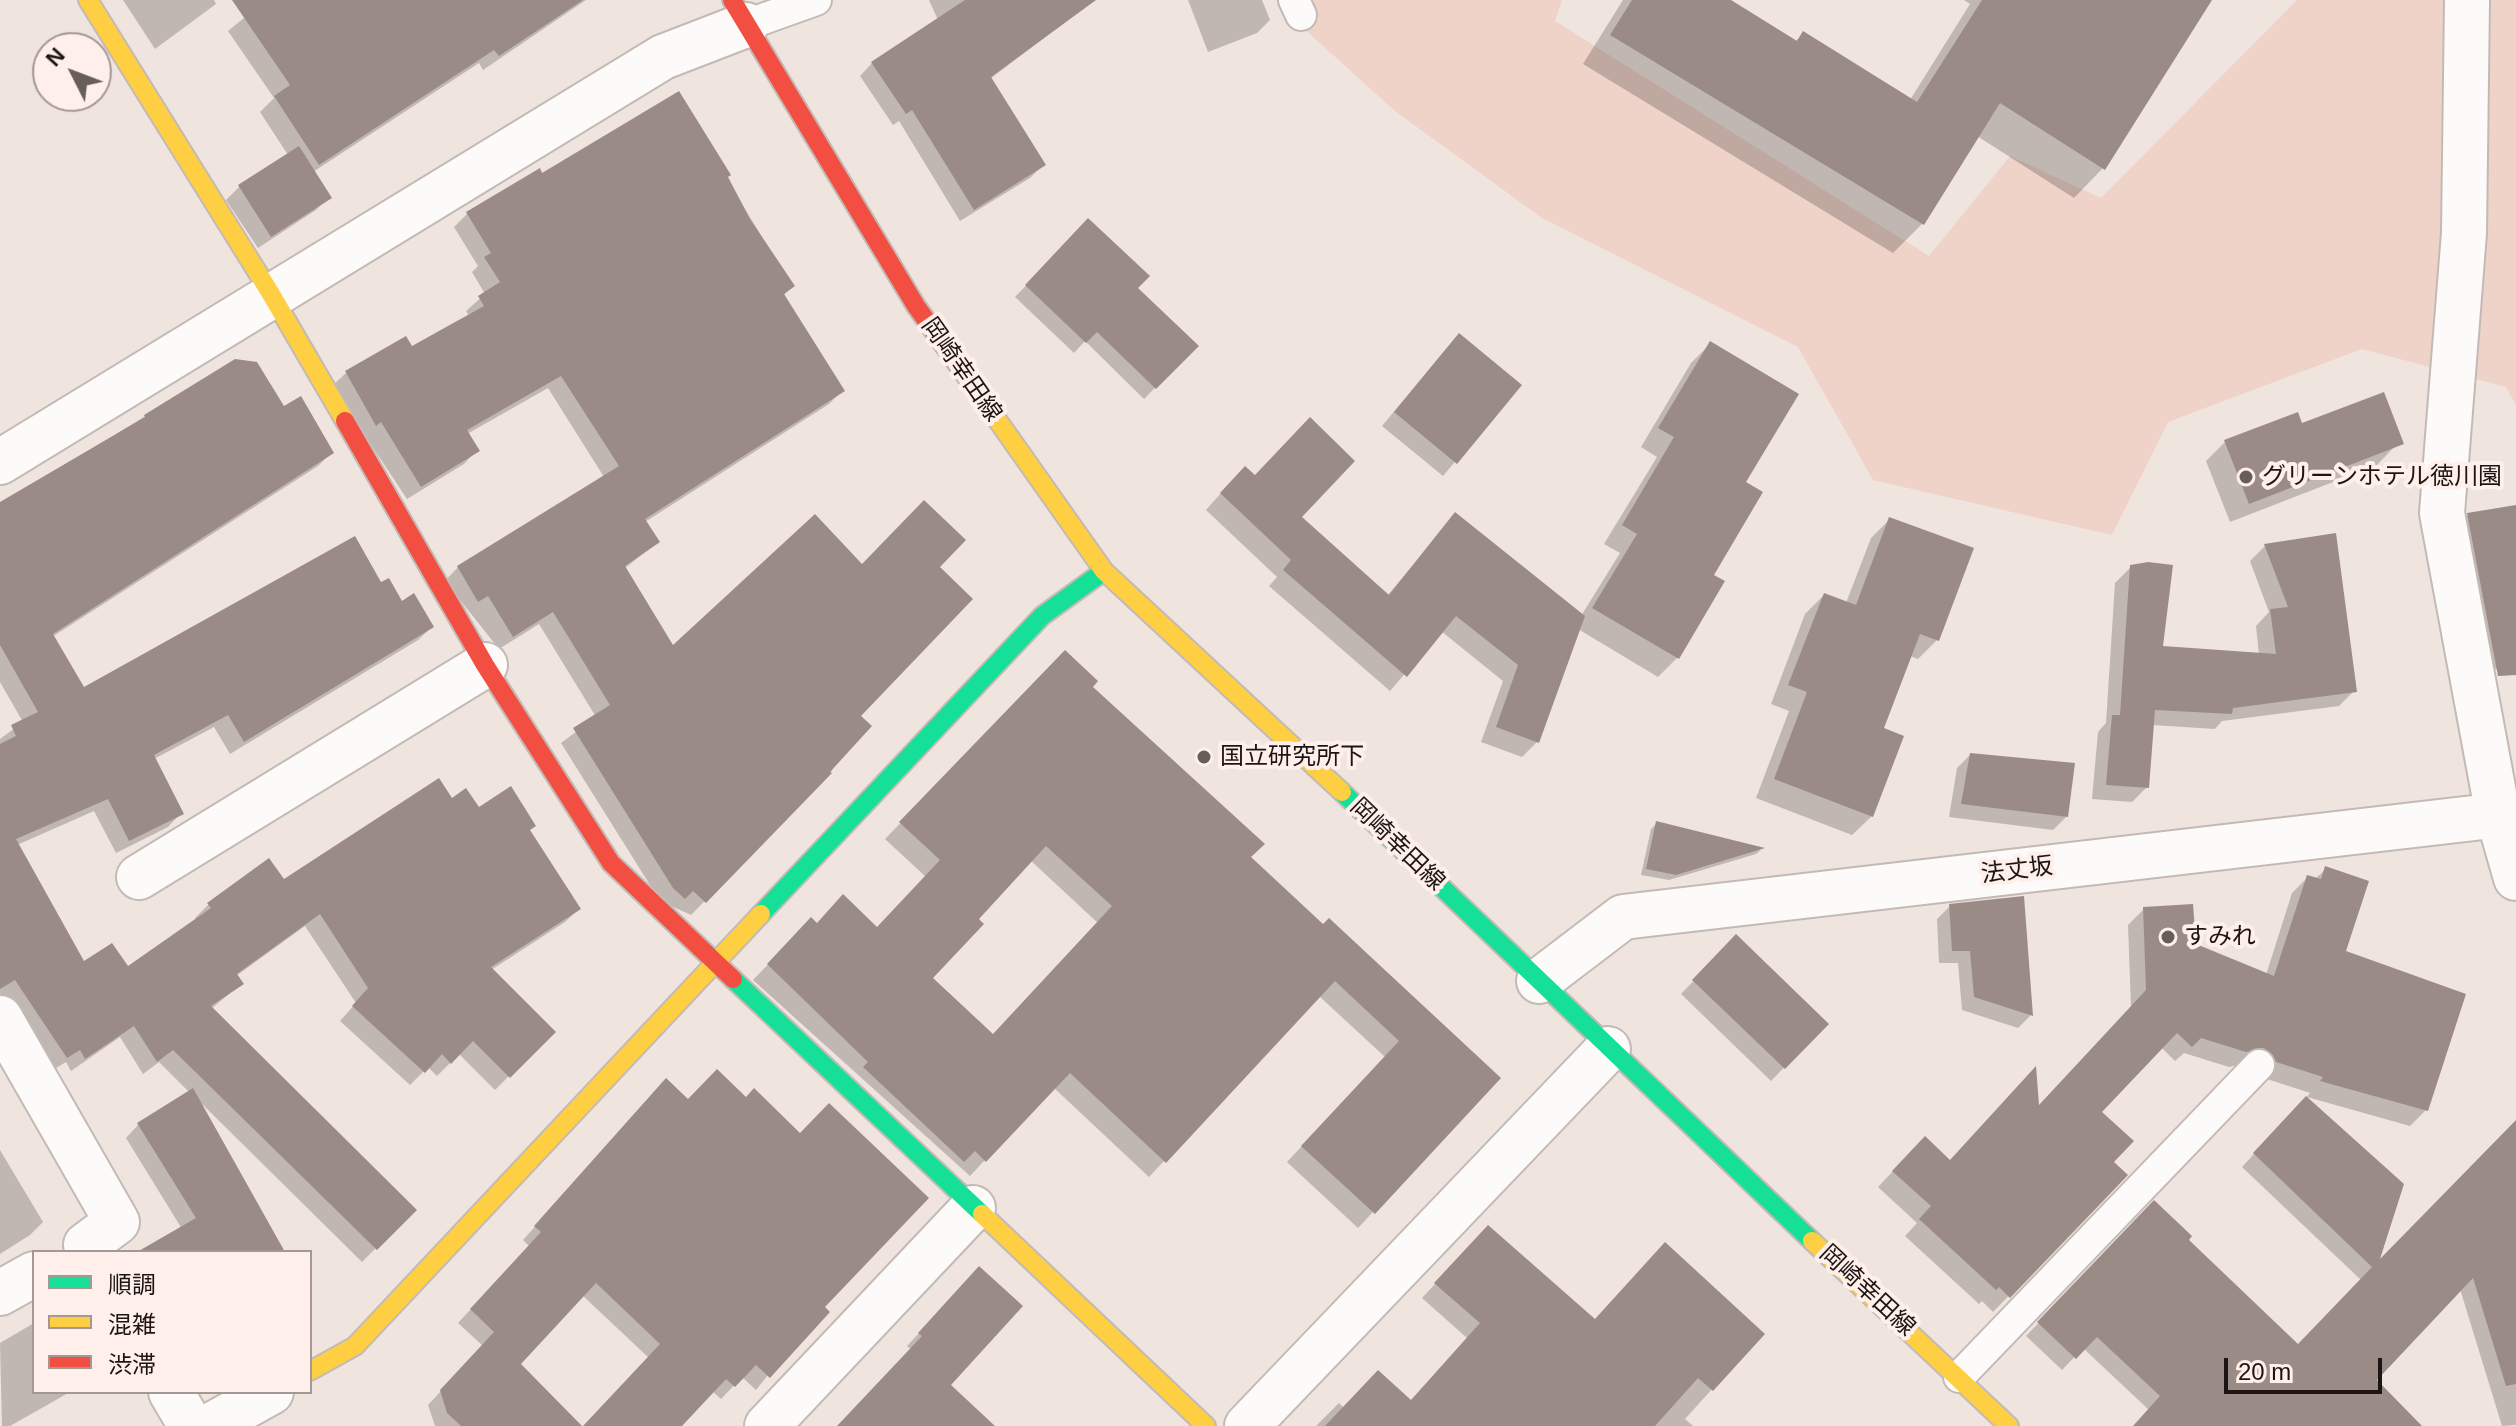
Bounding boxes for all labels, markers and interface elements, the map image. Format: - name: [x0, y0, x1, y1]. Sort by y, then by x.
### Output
- north arrow: [32, 32, 112, 112]
- text: N: [41, 43, 70, 71]
- street label: 岡崎幸田線: [915, 313, 1007, 427]
- place label: グリーンホテル徳川園: [2262, 463, 2502, 491]
- marker: グリーンホテル徳川園: [2237, 468, 2255, 486]
- place label: 国立研究所下: [1220, 743, 1364, 771]
- marker: 国立研究所下: [1195, 748, 1213, 766]
- street label: 岡崎幸田線: [1344, 793, 1450, 897]
- street label: 法丈坂: [1980, 852, 2054, 890]
- place label: すみれ: [2184, 923, 2256, 951]
- marker: すみれ: [2159, 928, 2177, 946]
- street label: 岡崎幸田線: [1813, 1240, 1921, 1342]
- legend: [32, 1250, 312, 1394]
- text: 順調: [108, 1271, 156, 1298]
- text: 混雑: [108, 1311, 156, 1338]
- scale bar: [2228, 1342, 2386, 1392]
- text: 渋滞: [108, 1351, 156, 1378]
- text: 20 m: [2238, 1358, 2291, 1385]

